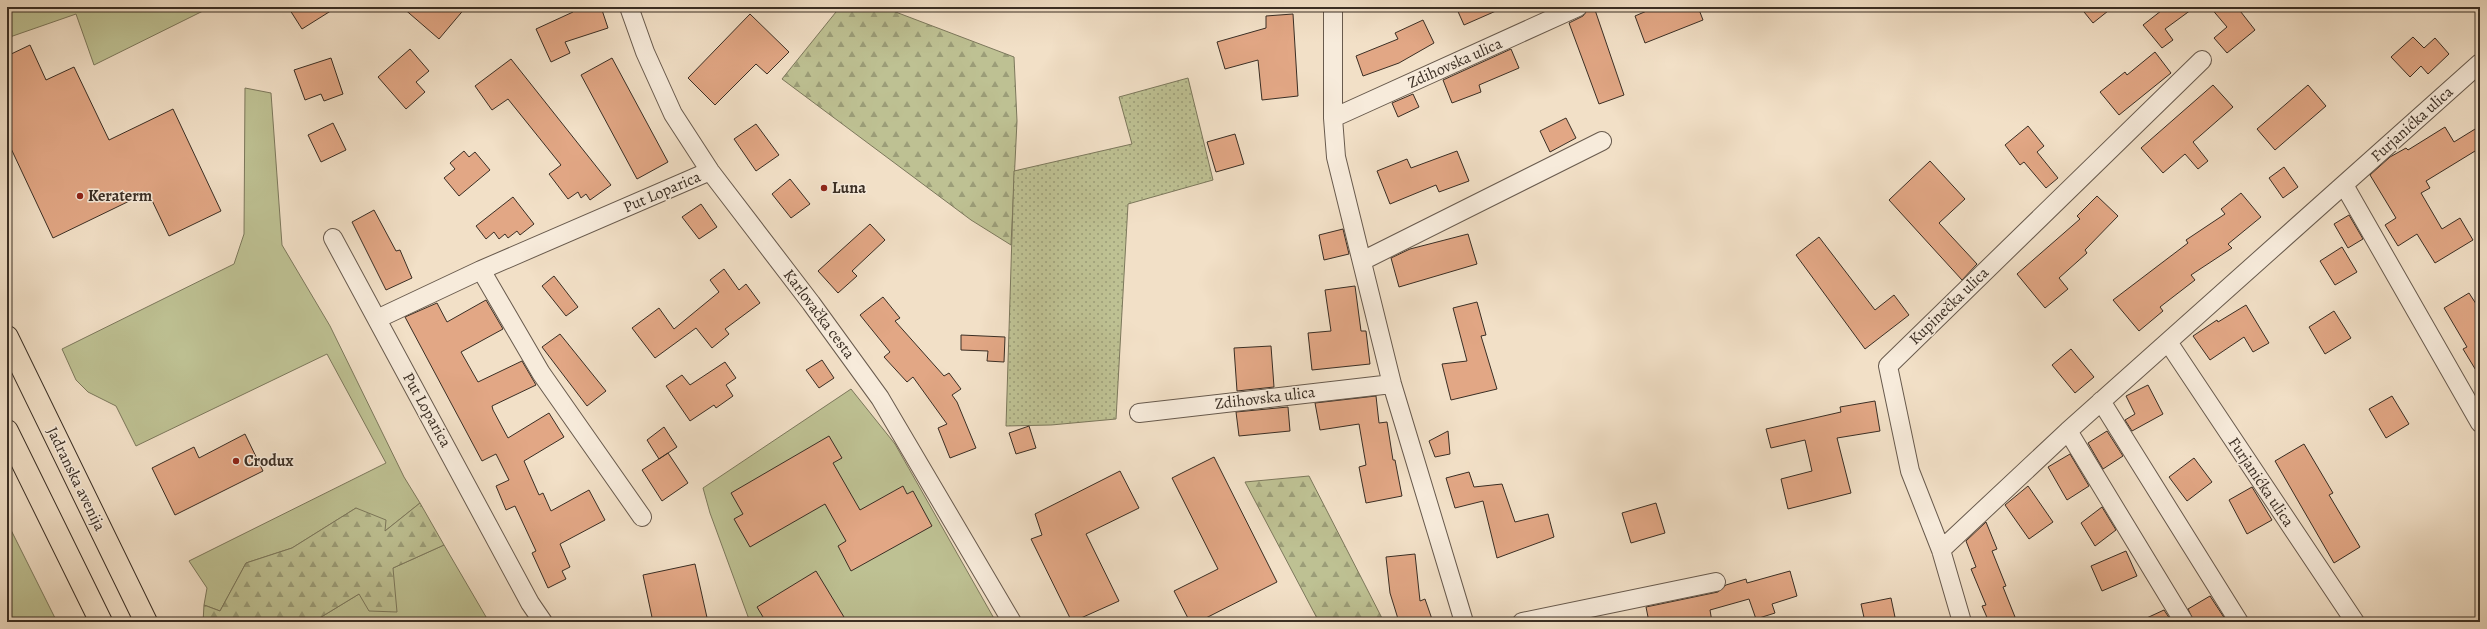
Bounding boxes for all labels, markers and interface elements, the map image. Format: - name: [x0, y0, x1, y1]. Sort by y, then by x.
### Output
- street label: Zdihovska ulica: [1404, 32, 1506, 94]
- street label: Furjanićka ulica: [2366, 81, 2458, 167]
- street label: Put Loparica: [620, 166, 705, 218]
- place label: Luna: [832, 177, 866, 199]
- marker: Luna: [819, 183, 829, 193]
- place label: Keraterm: [88, 185, 153, 207]
- marker: Keraterm: [75, 191, 85, 201]
- street label: Kupinečka ulica: [1904, 262, 1994, 350]
- street label: Karlovačka cesta: [778, 265, 860, 364]
- street label: Put Loparica: [397, 369, 457, 452]
- street label: Zdihovska ulica: [1213, 381, 1317, 415]
- street label: Jadranska avenija: [41, 423, 111, 535]
- street label: Furjanićka ulica: [2223, 433, 2299, 532]
- place label: Crodux: [244, 450, 294, 472]
- marker: Crodux: [231, 456, 241, 466]

